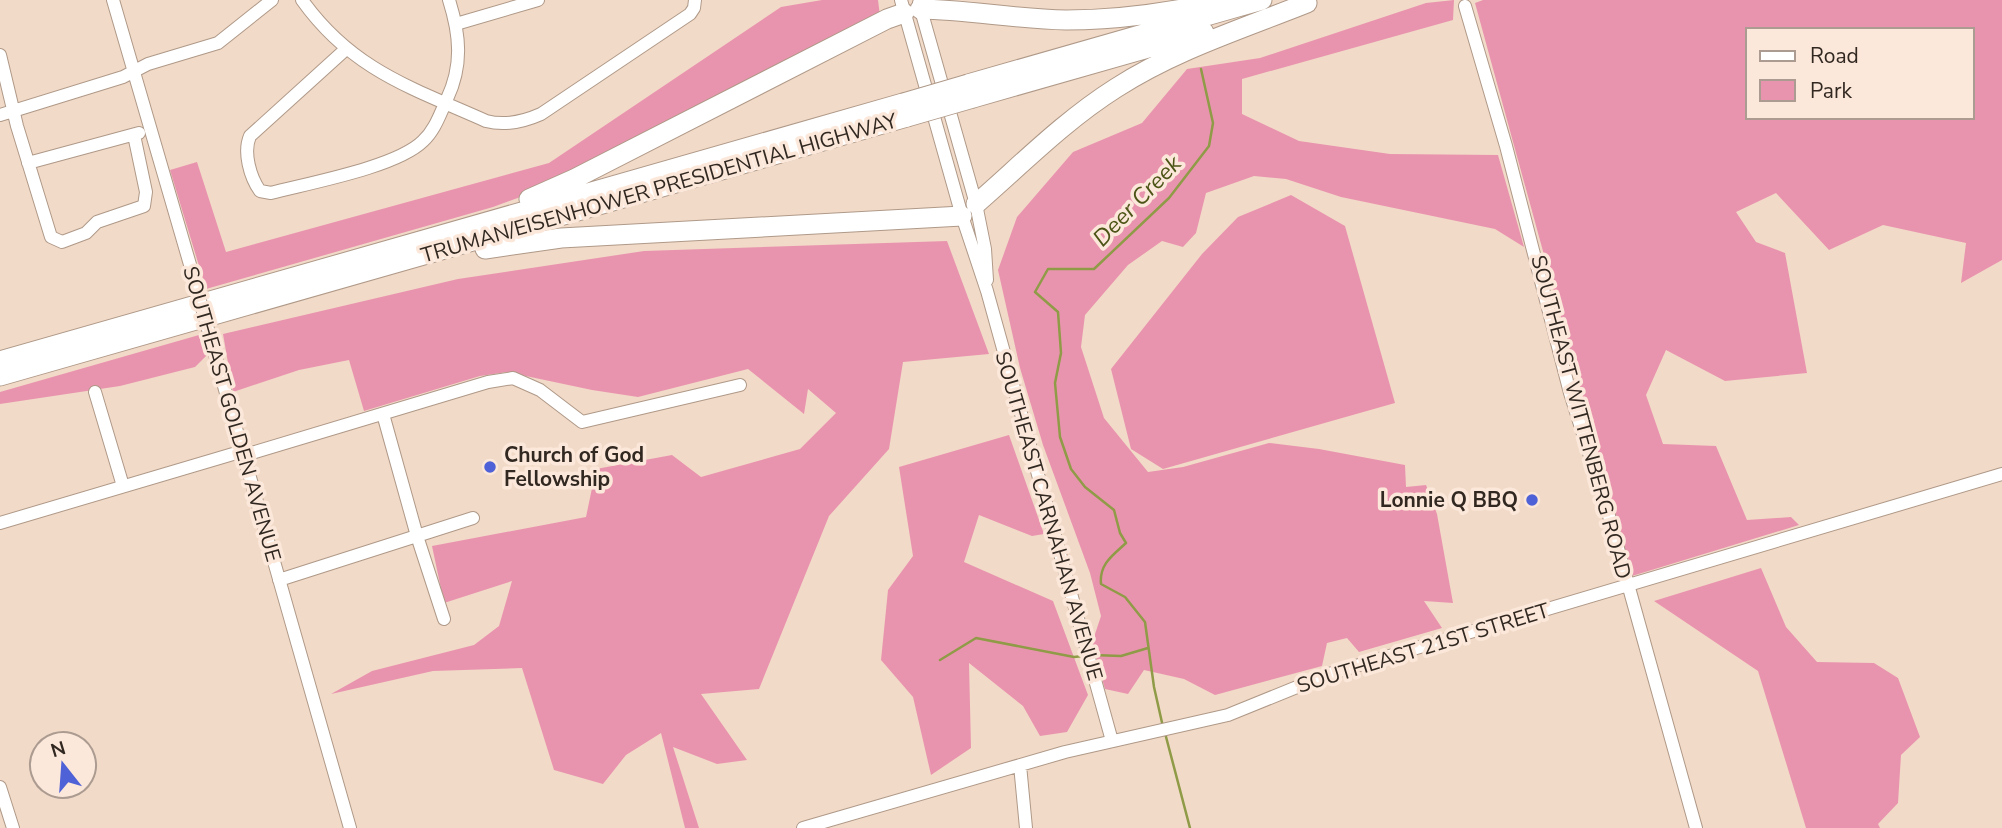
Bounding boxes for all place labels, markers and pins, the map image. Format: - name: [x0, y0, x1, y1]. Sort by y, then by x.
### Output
- place label: Church of God Fellowship: [504, 441, 644, 493]
- marker: Church of God Fellowship: [482, 459, 498, 475]
- place label: Lonnie Q BBQ: [1380, 486, 1518, 514]
- marker: Lonnie Q BBQ: [1524, 492, 1540, 508]

